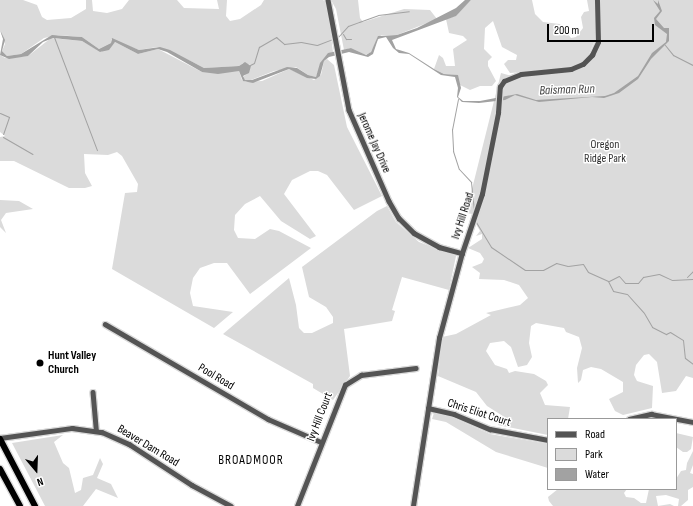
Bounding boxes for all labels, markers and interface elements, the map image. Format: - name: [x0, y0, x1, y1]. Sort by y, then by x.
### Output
- scale bar: [549, 16, 656, 42]
- text: 200 m: [554, 23, 579, 38]
- water label: Baisman Run: [539, 81, 595, 99]
- street label: Jerome Jay Drive: [354, 111, 394, 175]
- park label: Oregon Ridge Park: [584, 138, 626, 166]
- street label: Ivy Hill Road: [449, 191, 477, 241]
- place label: Hunt Valley Church: [48, 349, 96, 377]
- marker: Hunt Valley Church: [35, 358, 45, 368]
- street label: Pool Road: [196, 361, 236, 393]
- street label: Ivy Hill Court: [304, 390, 336, 444]
- street label: Chris Eliot Court: [445, 396, 513, 430]
- legend: [547, 418, 677, 490]
- street label: Beaver Dam Road: [115, 422, 181, 470]
- text: Road: [585, 427, 605, 442]
- text: Park: [585, 447, 603, 462]
- north arrow: [16, 450, 56, 490]
- district label: BROADMOOR: [218, 452, 284, 468]
- text: Water: [585, 467, 609, 482]
- text: N: [35, 475, 45, 489]

